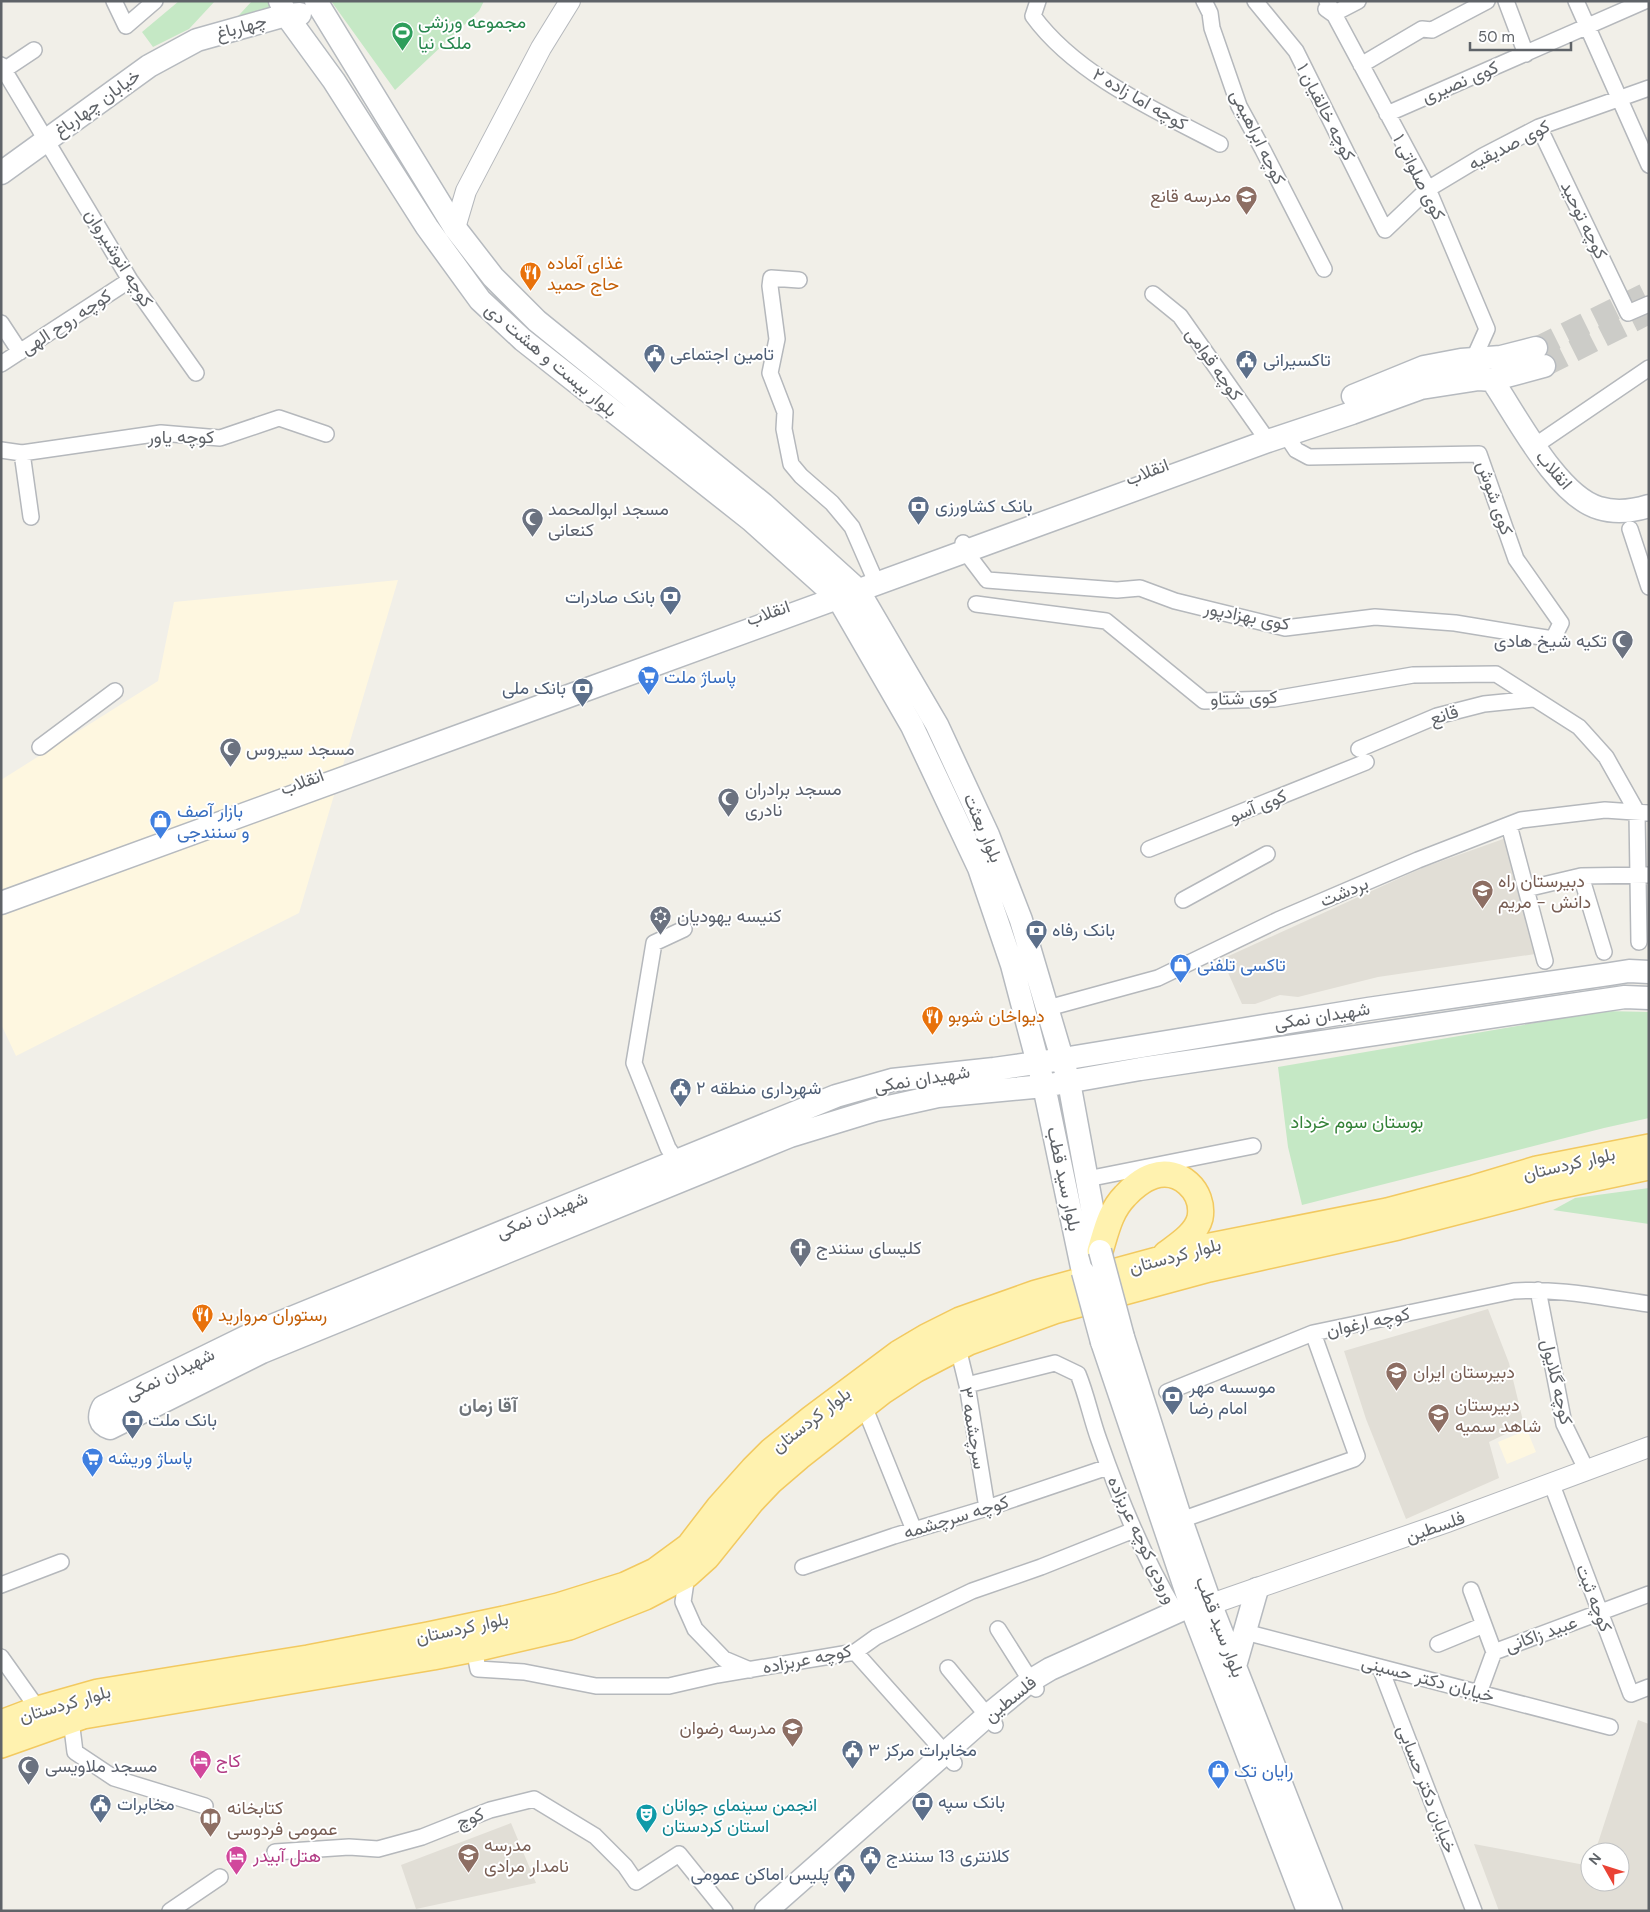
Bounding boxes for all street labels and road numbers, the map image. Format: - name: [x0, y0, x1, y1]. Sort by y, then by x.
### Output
- street label: چهارباغ: [213, 8, 269, 46]
- street label: کوی نصیری: [1418, 55, 1502, 109]
- street label: کوچه خالقیان ۱: [1291, 59, 1361, 165]
- street label: کوچه اما زاده ۲: [1088, 62, 1192, 136]
- street label: خیابان چهارباغ: [49, 63, 145, 143]
- street label: کوچه ابراهیمی: [1225, 86, 1291, 188]
- street label: کوی صدیقیه: [1464, 114, 1554, 176]
- street label: کوی صلواتی ۱: [1387, 130, 1451, 224]
- street label: کوچه توحید: [1555, 177, 1613, 263]
- street label: کوچه انوشیروان: [79, 204, 159, 312]
- street label: کوچه روح الهی: [16, 284, 116, 360]
- street label: بلوار بیست و هشت دی: [480, 297, 622, 423]
- street label: کوچه قوامی: [1180, 323, 1248, 405]
- street label: کوچه یاور: [147, 425, 214, 449]
- street label: انقلاب: [1530, 445, 1578, 495]
- street label: انقلاب: [1122, 453, 1172, 491]
- street label: کوی شوش: [1471, 458, 1519, 538]
- street label: انقلاب: [743, 594, 793, 632]
- street label: کوی بهزادپور: [1201, 596, 1292, 636]
- street label: کوی شتاو: [1210, 685, 1278, 711]
- street label: قانع: [1427, 699, 1461, 731]
- street label: انقلاب: [277, 763, 327, 801]
- street label: کوی آسو: [1226, 784, 1290, 828]
- street label: بلوار بعثت: [958, 790, 1008, 866]
- street label: بردشت: [1316, 871, 1372, 913]
- street label: شهیدان نمکی: [1272, 997, 1372, 1035]
- street label: شهیدان نمکی: [872, 1060, 972, 1098]
- street label: بلوار سید قطب: [1041, 1124, 1087, 1234]
- street label: بلوار کردستان: [1520, 1142, 1618, 1186]
- street label: شهیدان نمکی: [493, 1186, 591, 1244]
- street label: بلوار کردستان: [1126, 1232, 1224, 1280]
- street label: کوچه ارغوان: [1324, 1301, 1412, 1343]
- street label: کوچه گلایول: [1536, 1337, 1578, 1427]
- street label: شهیدان نمکی: [121, 1342, 219, 1406]
- street label: بلوار کردستان: [766, 1382, 856, 1458]
- street label: سرچشمه ۳: [954, 1385, 992, 1471]
- street label: ورودی کوچه عربزاده: [1102, 1472, 1182, 1608]
- street label: کوچه سرچشمه: [900, 1490, 1012, 1544]
- street label: فلسطین: [1402, 1506, 1468, 1548]
- street label: کوچه ثبت: [1570, 1561, 1618, 1635]
- street label: بلوار سید قطب: [1190, 1573, 1250, 1681]
- street label: بلوار کردستان: [413, 1606, 511, 1650]
- street label: عبید زاکانی: [1502, 1610, 1580, 1658]
- street label: کوچه عربزاده: [760, 1639, 854, 1679]
- street label: خیابان دکتر حسینی: [1359, 1650, 1497, 1708]
- street label: فلسطین: [979, 1670, 1041, 1728]
- street label: بلوار کردستان: [16, 1679, 114, 1729]
- street label: خیابان دکتر حسابی: [1392, 1721, 1462, 1857]
- street label: کوچ: [453, 1802, 487, 1834]

